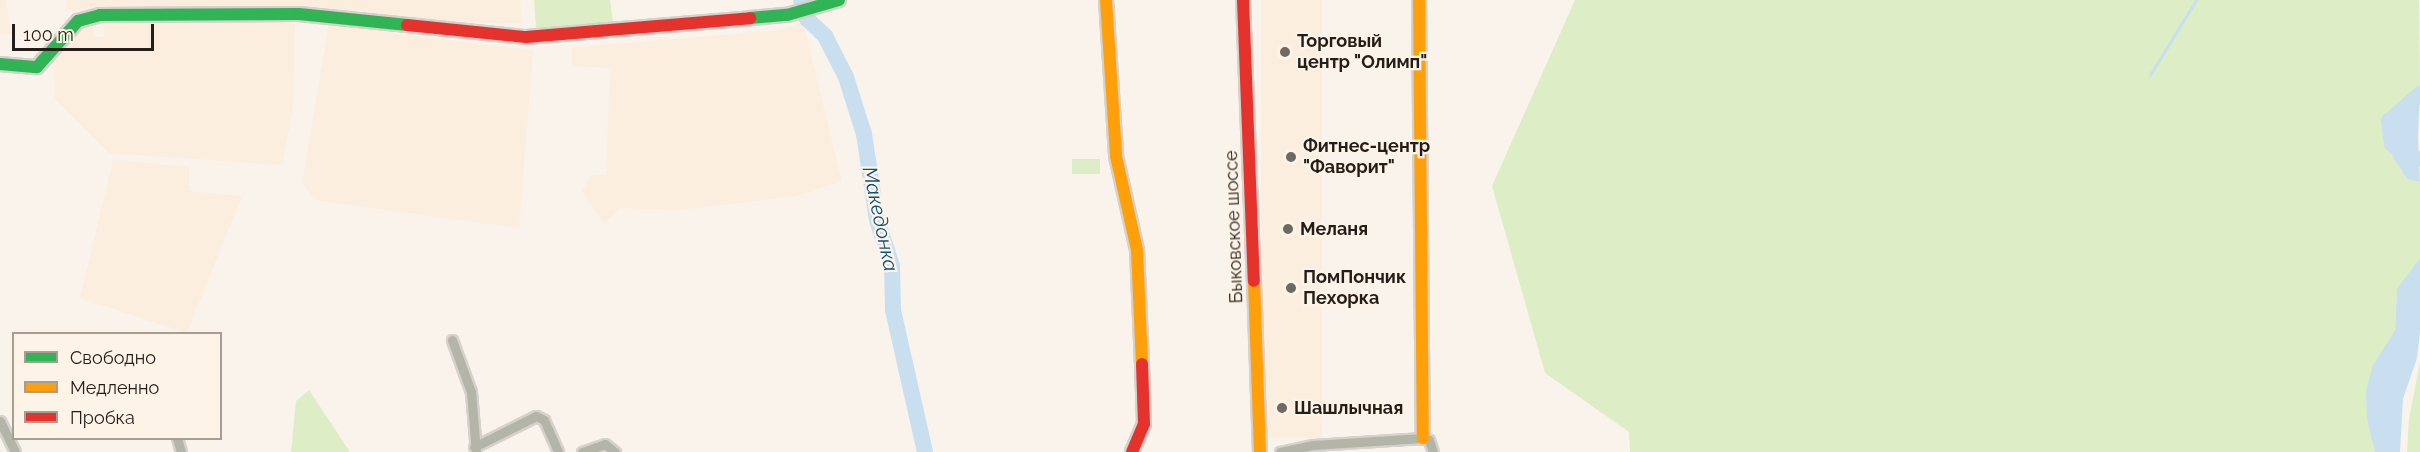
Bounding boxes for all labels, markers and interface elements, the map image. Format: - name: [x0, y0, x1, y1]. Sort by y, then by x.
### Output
- scale bar: [15, 12, 158, 50]
- text: 100 m: [23, 24, 74, 45]
- place label: Торговый центр "Олимп": [1297, 31, 1428, 74]
- marker: Торговый центр "Олимп": [1278, 45, 1292, 59]
- place label: Фитнес-центр "Фаворит": [1303, 136, 1430, 178]
- street label: Быковское шоссе: [1221, 150, 1247, 304]
- marker: Фитнес-центр "Фаворит": [1284, 150, 1298, 164]
- water label: Македонка: [857, 164, 903, 274]
- place label: Меланя: [1300, 218, 1368, 240]
- marker: Меланя: [1281, 222, 1295, 236]
- place label: ПомПончик Пехорка: [1303, 267, 1406, 310]
- marker: ПомПончик Пехорка: [1284, 281, 1298, 295]
- legend: [12, 332, 222, 440]
- text: Свободно: [70, 347, 156, 368]
- text: Медленно: [70, 377, 159, 398]
- place label: Шашлычная: [1294, 397, 1403, 419]
- marker: Шашлычная: [1275, 401, 1289, 415]
- text: Пробка: [70, 407, 135, 428]

